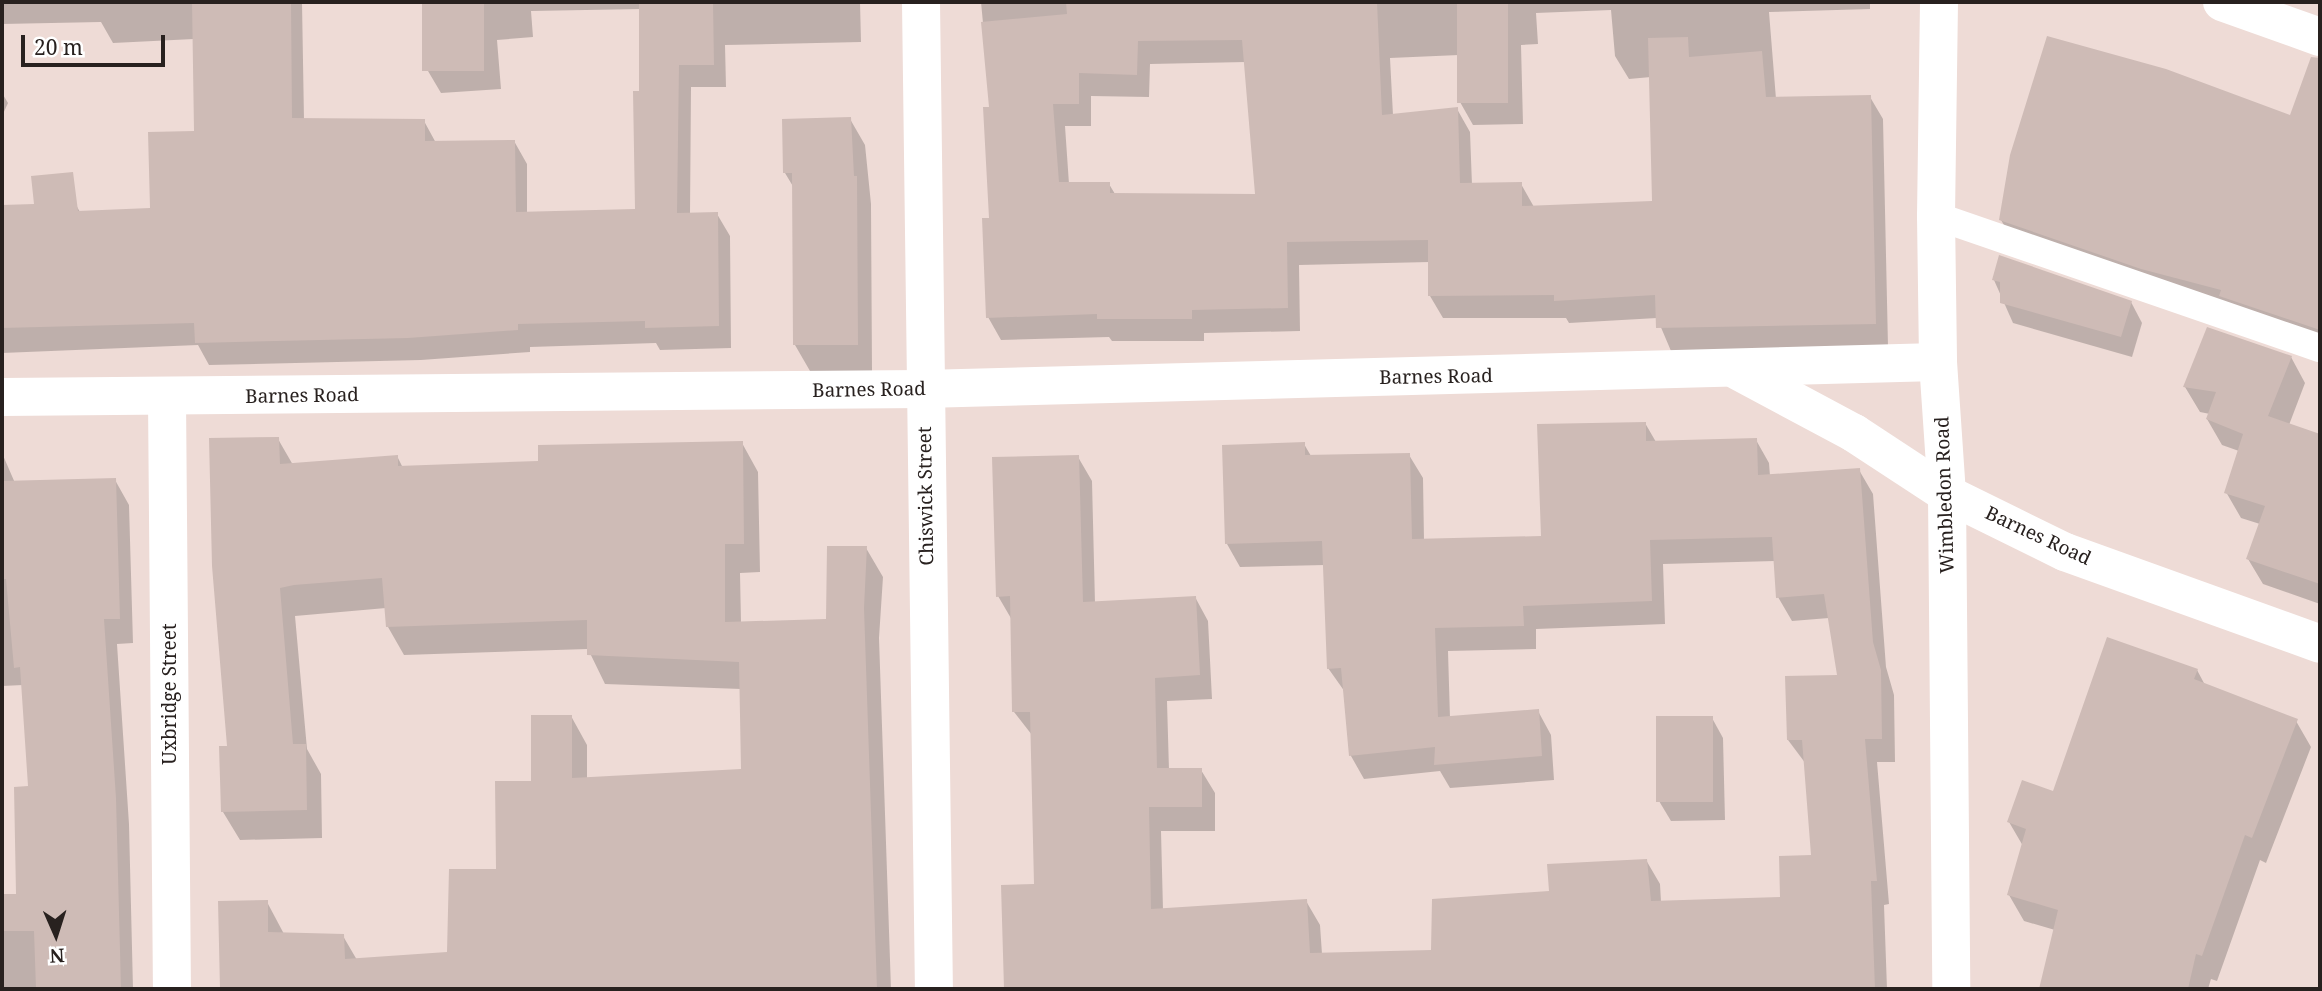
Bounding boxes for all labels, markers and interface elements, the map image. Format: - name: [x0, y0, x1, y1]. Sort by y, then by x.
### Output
- scale bar: [24, 21, 168, 65]
- text: 20 m: [34, 33, 83, 61]
- street label: Barnes Road: [1379, 365, 1493, 389]
- street label: Barnes Road: [812, 378, 926, 402]
- street label: Barnes Road: [245, 384, 359, 408]
- street label: Wimbledon Road: [1931, 416, 1959, 574]
- street label: Chiswick Street: [913, 426, 939, 566]
- street label: Barnes Road: [1982, 502, 2094, 570]
- street label: Uxbridge Street: [159, 623, 181, 765]
- north arrow: [21, 900, 91, 970]
- text: N: [49, 943, 65, 969]

